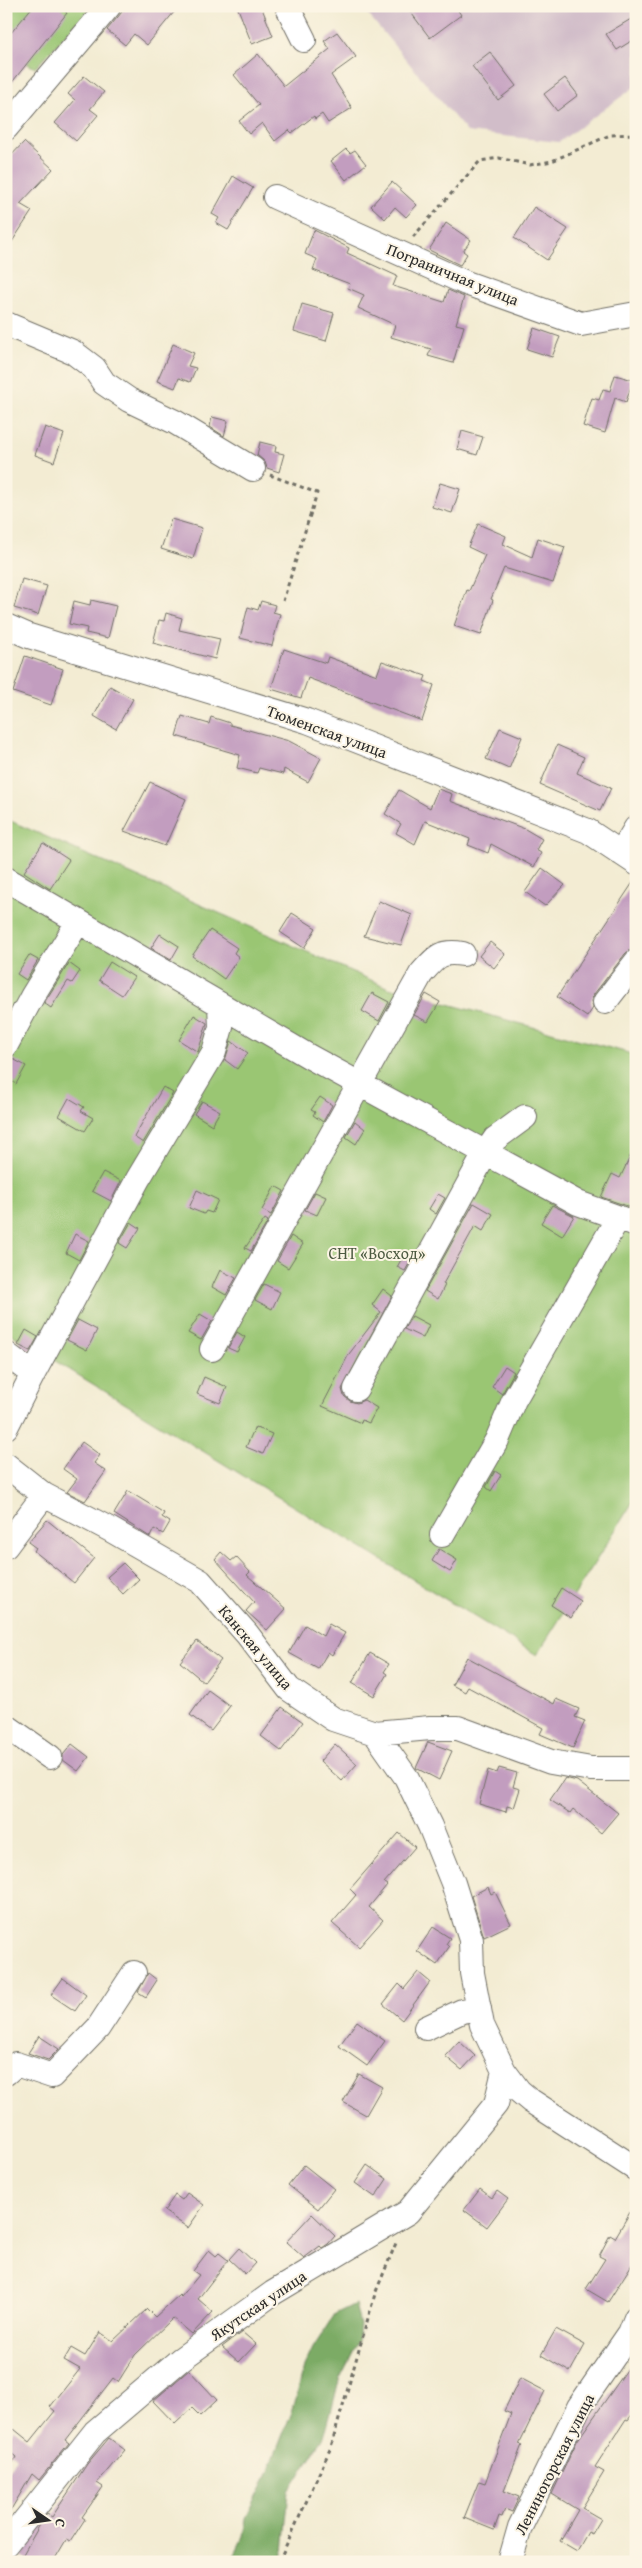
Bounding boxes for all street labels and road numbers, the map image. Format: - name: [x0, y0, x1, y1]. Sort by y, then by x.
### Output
- street label: Пограничная улица: [383, 237, 523, 312]
- street label: Тюменская улица: [263, 698, 391, 764]
- street label: Канская улица: [213, 1599, 299, 1695]
- street label: Якутская улица: [204, 2264, 311, 2347]
- street label: Лениногорская улица: [508, 2389, 600, 2539]

